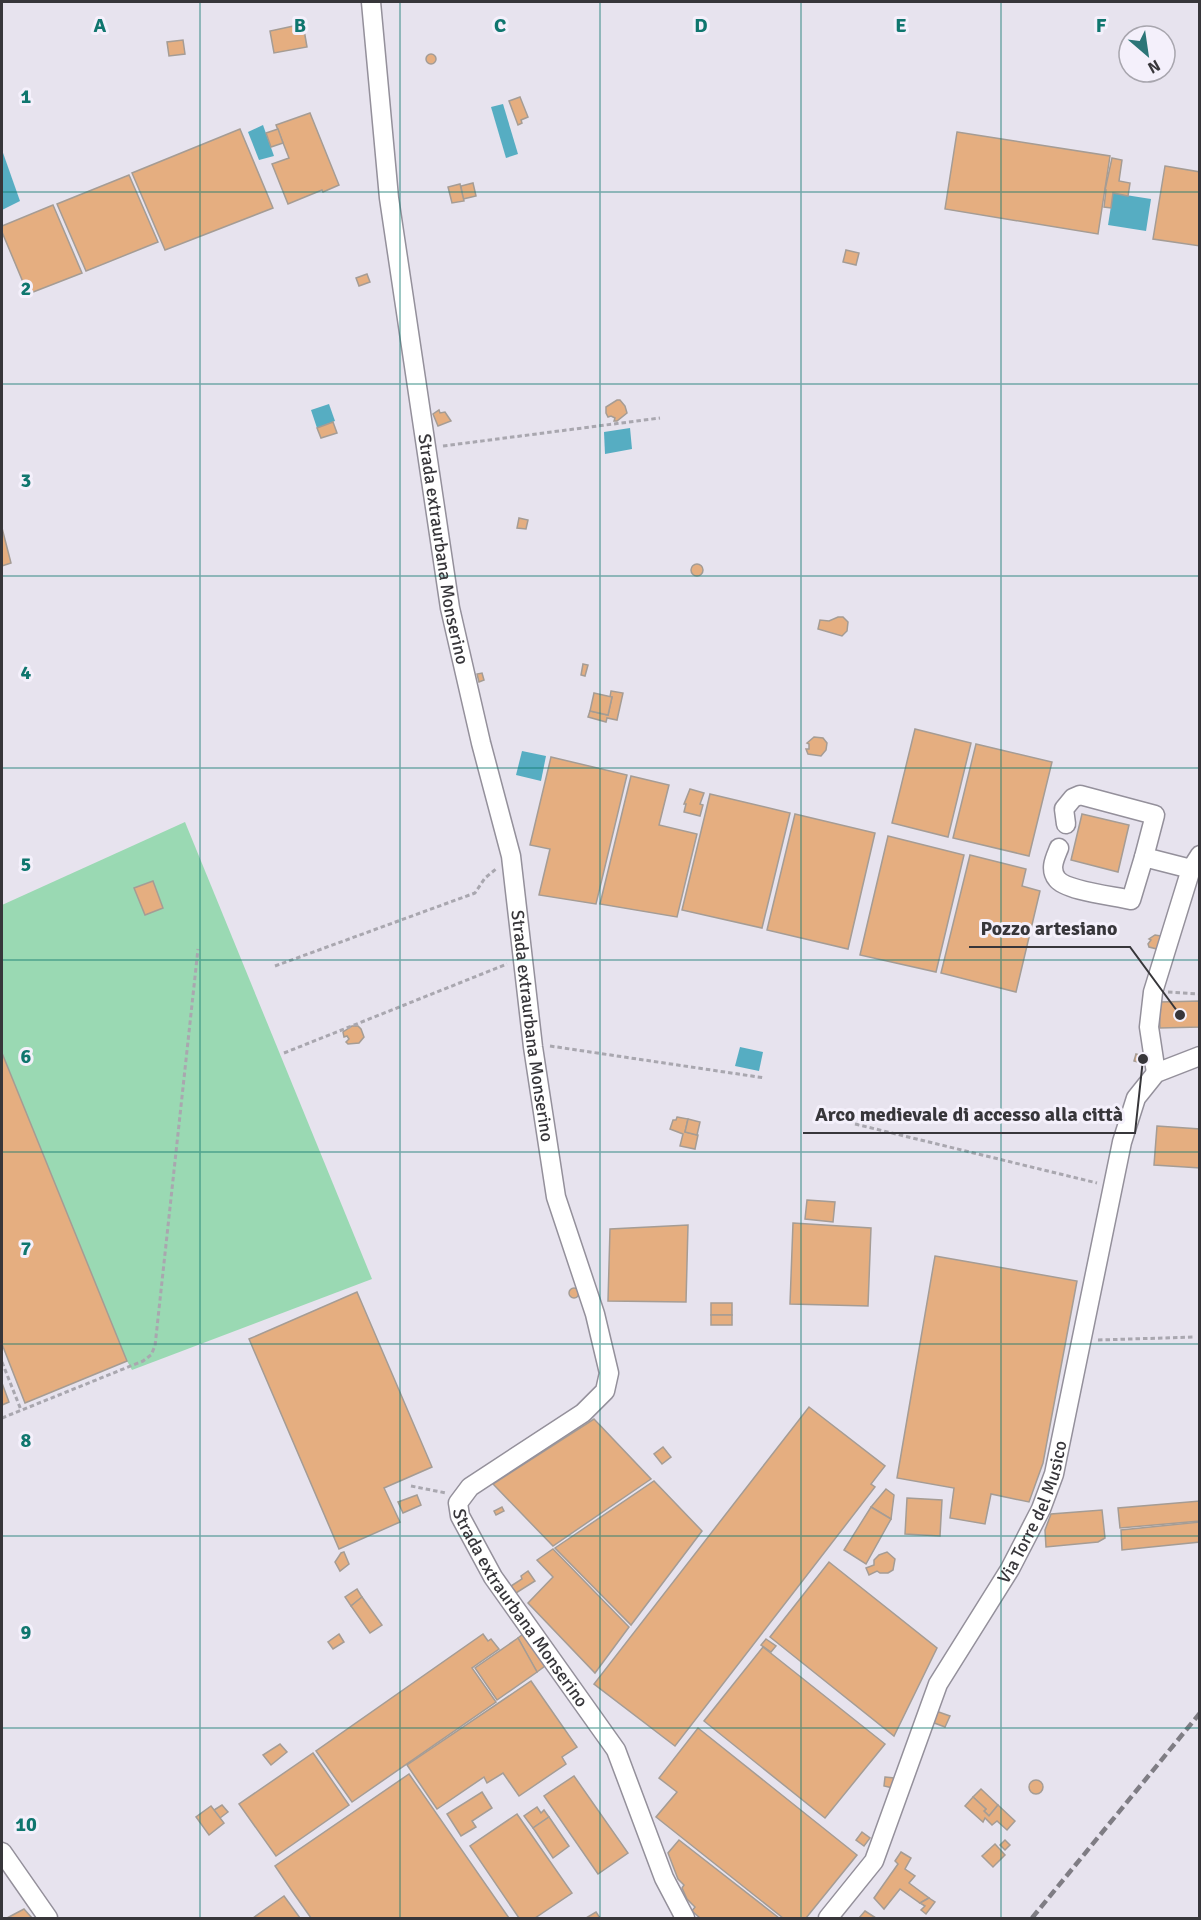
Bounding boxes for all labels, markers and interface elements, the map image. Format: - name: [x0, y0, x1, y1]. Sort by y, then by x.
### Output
- text: A: [94, 13, 107, 38]
- text: B: [294, 13, 306, 38]
- text: C: [494, 13, 506, 38]
- text: D: [694, 13, 708, 38]
- text: E: [895, 13, 907, 38]
- text: F: [1096, 13, 1107, 38]
- north arrow: [1117, 24, 1177, 84]
- text: N: [1144, 55, 1164, 78]
- text: 1: [21, 84, 32, 109]
- text: 2: [21, 276, 31, 301]
- street label: Strada extraurbana Monserino: [413, 432, 474, 666]
- text: 3: [21, 468, 31, 493]
- text: 4: [21, 660, 32, 685]
- text: 5: [21, 852, 31, 877]
- street label: Strada extraurbana Monserino: [506, 909, 558, 1143]
- callout: Pozzo artesiano: [969, 909, 1130, 947]
- text: Pozzo artesiano: [981, 916, 1118, 941]
- text: 6: [21, 1044, 32, 1069]
- callout: Arco medievale di accesso alla città: [803, 1095, 1135, 1133]
- text: Arco medievale di accesso alla città: [815, 1102, 1123, 1127]
- text: 7: [21, 1236, 32, 1261]
- text: 8: [21, 1428, 32, 1453]
- street label: Via Torre del Musico: [993, 1439, 1072, 1588]
- street label: Strada extraurbana Monserino: [448, 1507, 593, 1711]
- text: 9: [21, 1620, 32, 1645]
- text: 10: [15, 1812, 37, 1837]

